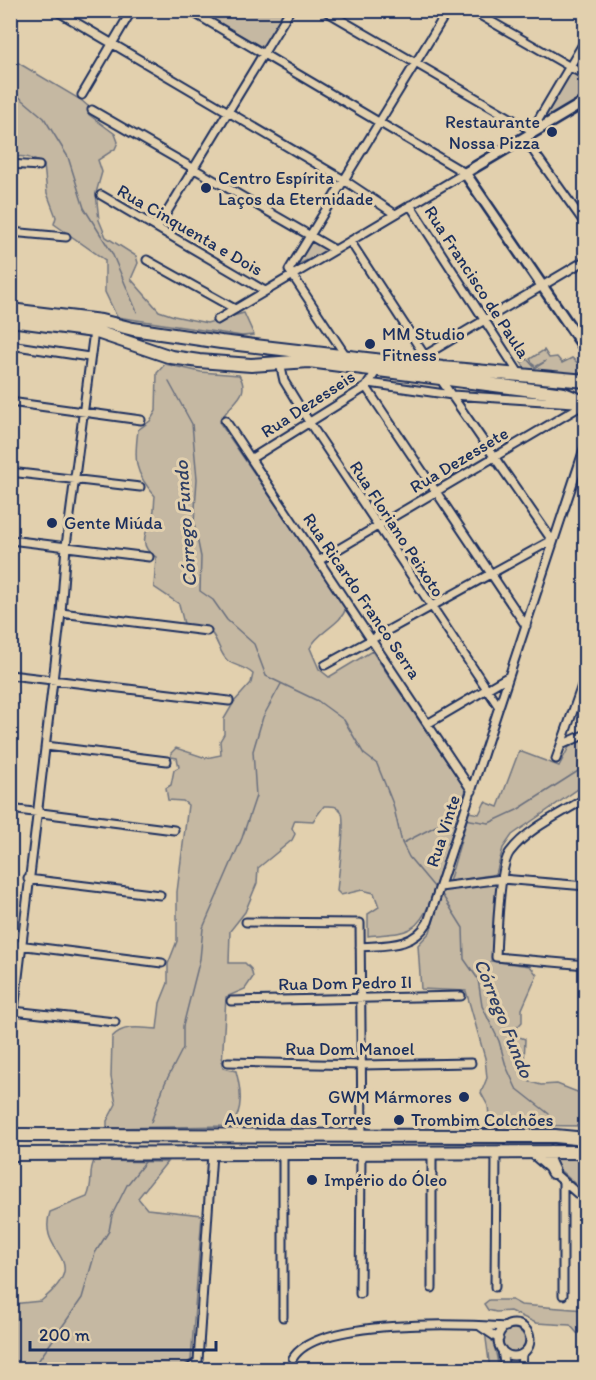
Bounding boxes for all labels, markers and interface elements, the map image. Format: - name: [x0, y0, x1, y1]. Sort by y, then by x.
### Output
- place label: Restaurante Nossa Pizza: [445, 111, 541, 154]
- marker: Restaurante Nossa Pizza: [545, 125, 559, 139]
- place label: Centro Espírita Laços da Eternidade: [218, 167, 373, 210]
- street label: Rua Cinquenta e Dois: [113, 179, 267, 281]
- marker: Centro Espírita Laços da Eternidade: [199, 181, 213, 195]
- street label: Rua Francisco de Paula: [419, 202, 535, 363]
- place label: MM Studio Fitness: [382, 323, 465, 366]
- marker: MM Studio Fitness: [363, 337, 377, 351]
- street label: Rua Dezesseis: [257, 365, 359, 443]
- street label: Rua Dezessete: [406, 422, 512, 498]
- street label: Rua Floriano Peixoto: [345, 457, 449, 601]
- water label: Córrego Fundo: [169, 459, 201, 588]
- street label: Rua Ricardo Franco Serra: [298, 509, 426, 684]
- place label: Gente Miúda: [64, 512, 163, 534]
- marker: Gente Miúda: [45, 516, 59, 530]
- street label: Rua Vinte: [421, 792, 465, 870]
- water label: Córrego Fundo: [469, 955, 539, 1082]
- street label: Rua Dom Pedro II: [278, 971, 412, 995]
- street label: Rua Dom Manoel: [285, 1038, 415, 1060]
- place label: GWM Mármores: [328, 1086, 452, 1108]
- marker: GWM Mármores: [457, 1090, 471, 1104]
- street label: Avenida das Torres: [224, 1108, 372, 1130]
- place label: Trombim Colchões: [411, 1109, 554, 1131]
- marker: Trombim Colchões: [392, 1113, 406, 1127]
- place label: Império do Óleo: [324, 1169, 447, 1191]
- marker: Império do Óleo: [305, 1173, 319, 1187]
- scale bar: [30, 1314, 216, 1352]
- text: 200 m: [39, 1324, 90, 1346]

